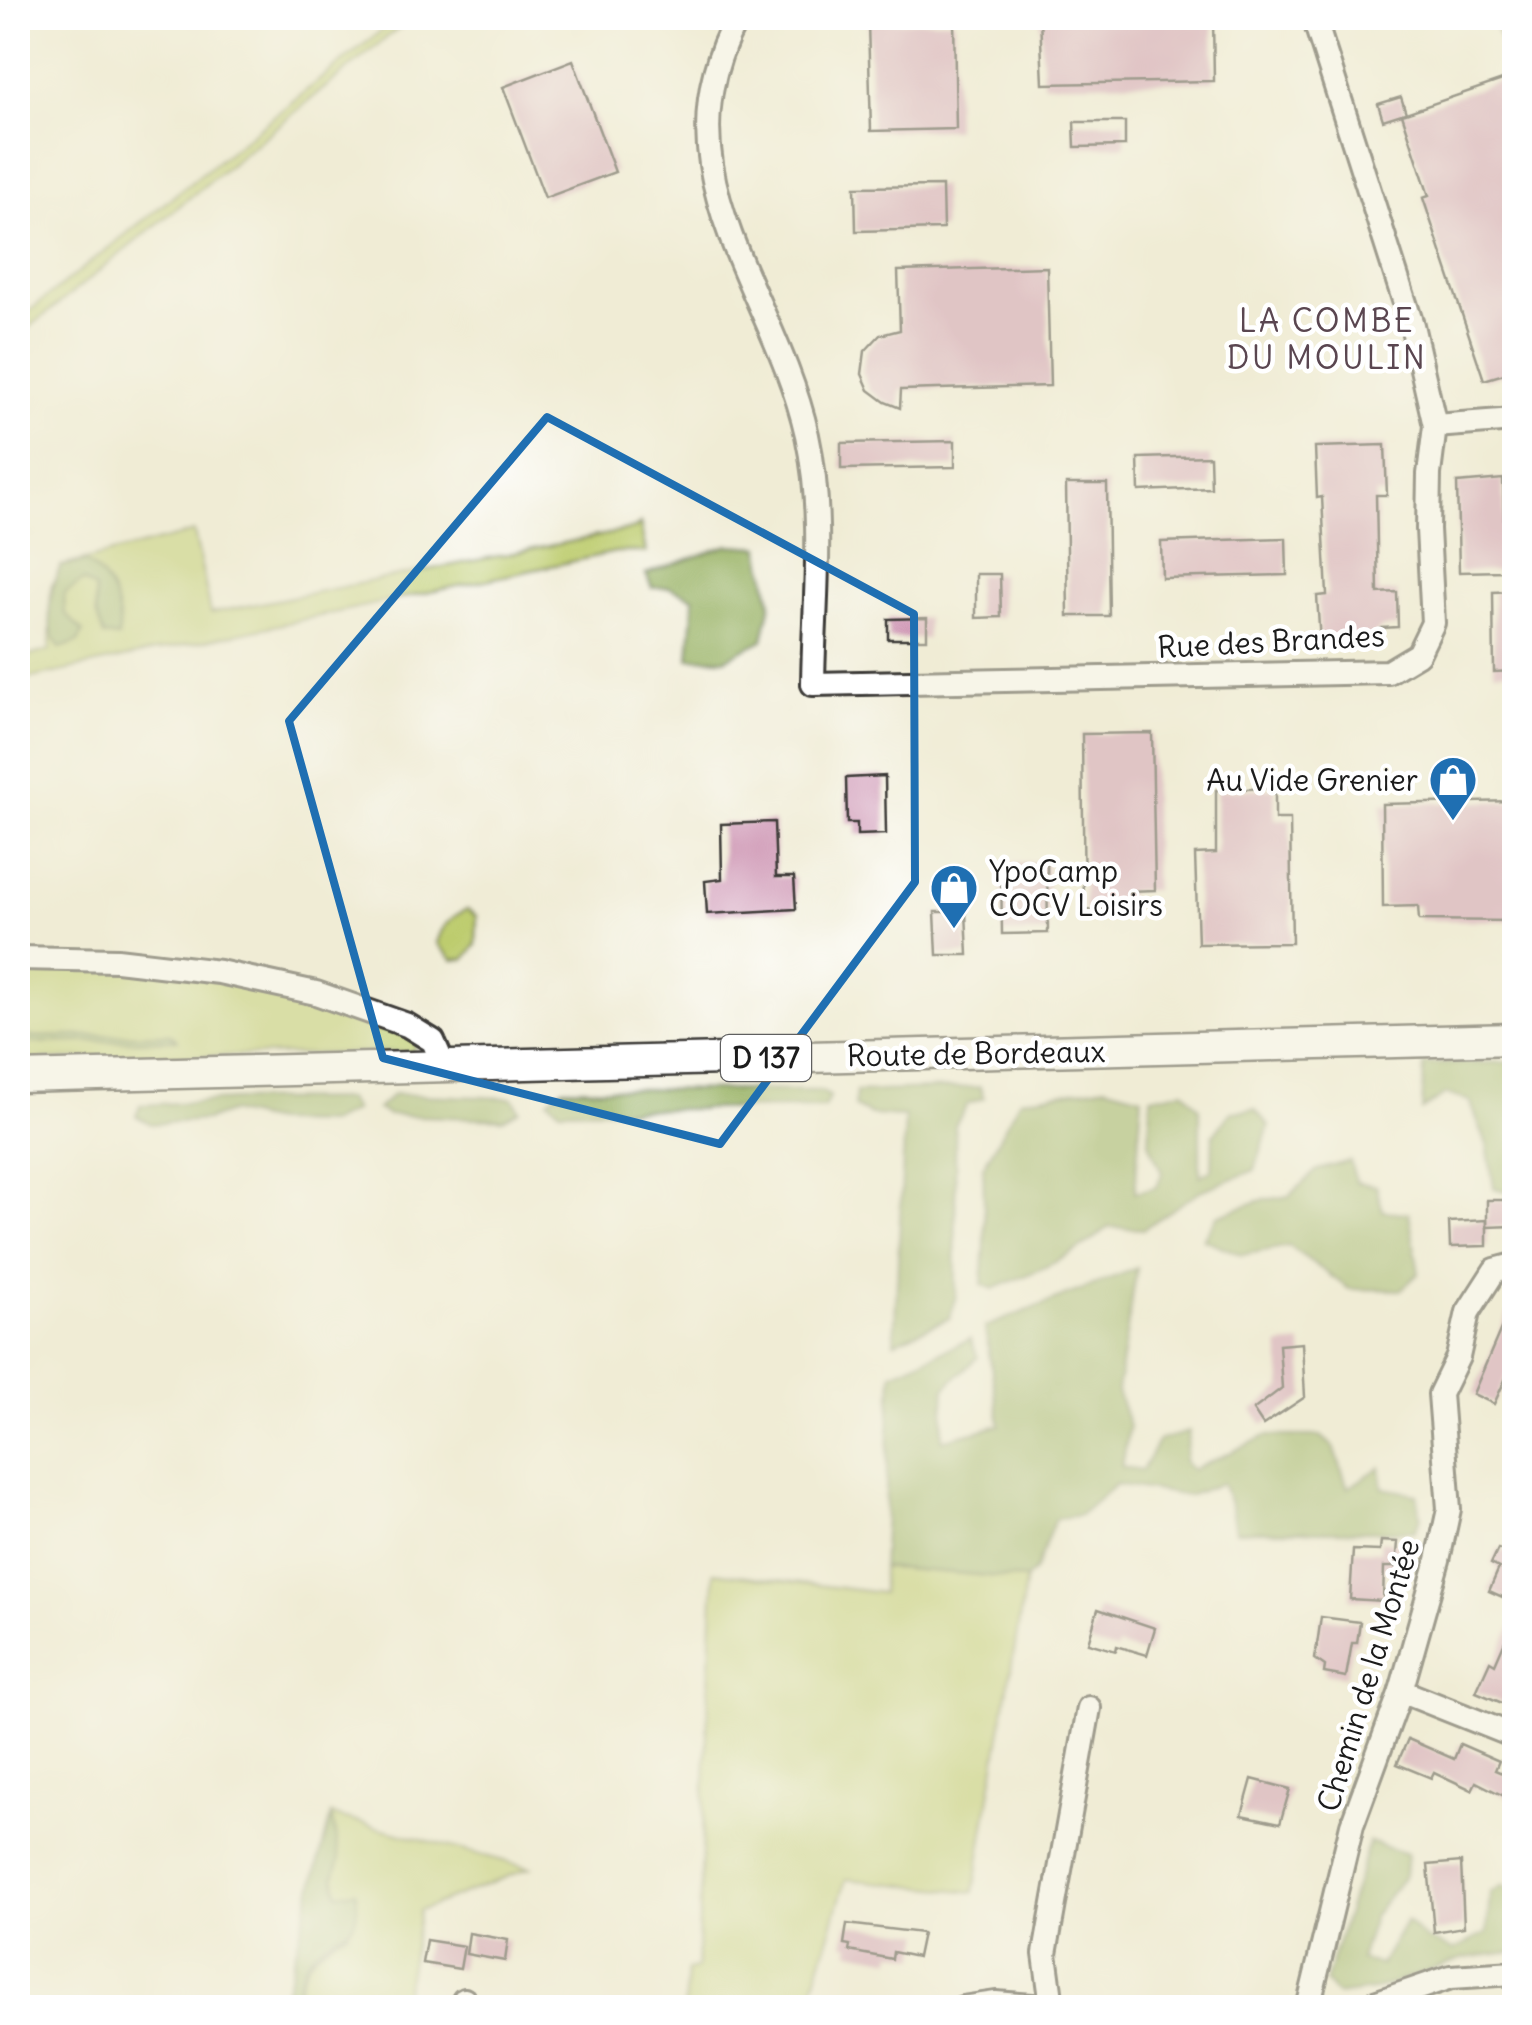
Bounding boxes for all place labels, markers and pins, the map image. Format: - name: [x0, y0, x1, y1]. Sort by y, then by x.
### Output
- shop icon: Au Vide Grenier: [1427, 754, 1479, 822]
- place label: Au Vide Grenier: [1206, 761, 1418, 799]
- place label: YpoCamp COCV Loisirs: [989, 852, 1163, 924]
- shop icon: YpoCamp COCV Loisirs: [928, 862, 980, 930]

